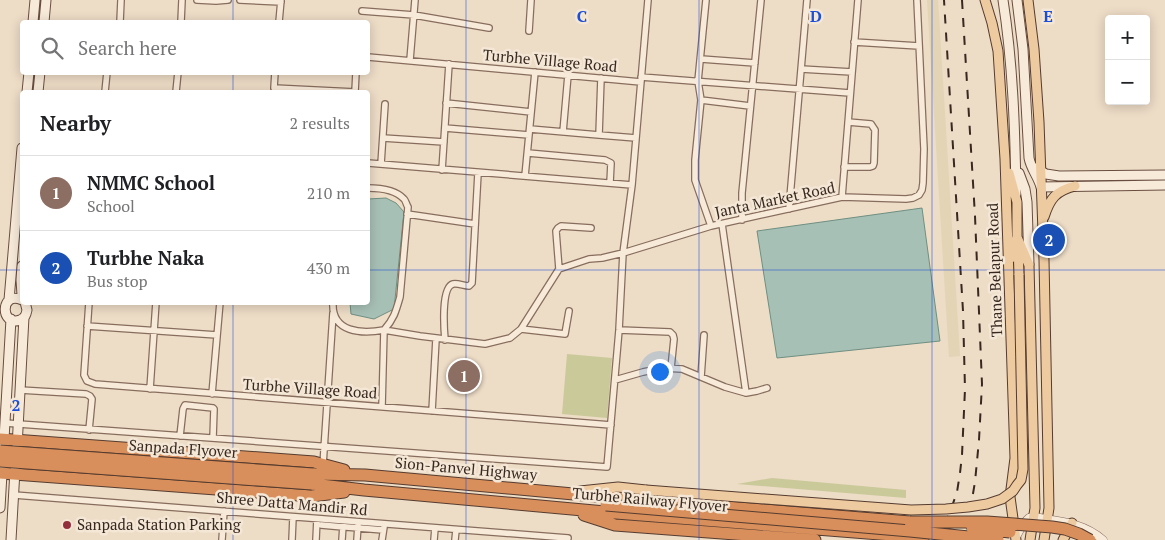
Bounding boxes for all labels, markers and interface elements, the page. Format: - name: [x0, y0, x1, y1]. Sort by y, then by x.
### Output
- text: C: [577, 5, 587, 27]
- text: D: [810, 5, 822, 27]
- text: E: [1043, 5, 1053, 27]
- map controls: [1105, 15, 1150, 105]
- button: +: [1105, 15, 1150, 60]
- search box: [20, 20, 370, 75]
- icon: search: [38, 34, 66, 62]
- text: Search here: [78, 35, 177, 60]
- street label: Turbhe Village Road: [482, 44, 618, 76]
- button: −: [1105, 60, 1150, 105]
- text: Nearby: [40, 109, 111, 137]
- text: 2 results: [290, 112, 350, 134]
- text: NMMC School: [87, 170, 215, 195]
- street label: Janta Market Road: [713, 177, 837, 222]
- text: 1: [51, 182, 61, 204]
- text: 210 m: [307, 182, 350, 204]
- text: School: [87, 195, 135, 217]
- street label: Thane Belapur Road: [982, 202, 1006, 338]
- pin: 2: [1033, 221, 1065, 259]
- text: Turbhe Naka: [87, 245, 204, 270]
- text: 2: [51, 257, 61, 279]
- text: 430 m: [307, 257, 350, 279]
- text: Bus stop: [87, 270, 148, 292]
- pin: 1: [448, 357, 480, 395]
- your location: [647, 359, 673, 385]
- street label: Turbhe Village Road: [242, 373, 378, 403]
- text: 2: [11, 394, 21, 416]
- street label: Sanpada Flyover: [128, 434, 238, 462]
- street label: Sion-Panvel Highway: [394, 452, 538, 484]
- street label: Turbhe Railway Flyover: [572, 482, 729, 516]
- street label: Shree Datta Mandir Rd: [216, 486, 368, 520]
- place label: Sanpada Station Parking: [77, 514, 242, 534]
- marker: Sanpada Station Parking: [61, 519, 73, 531]

